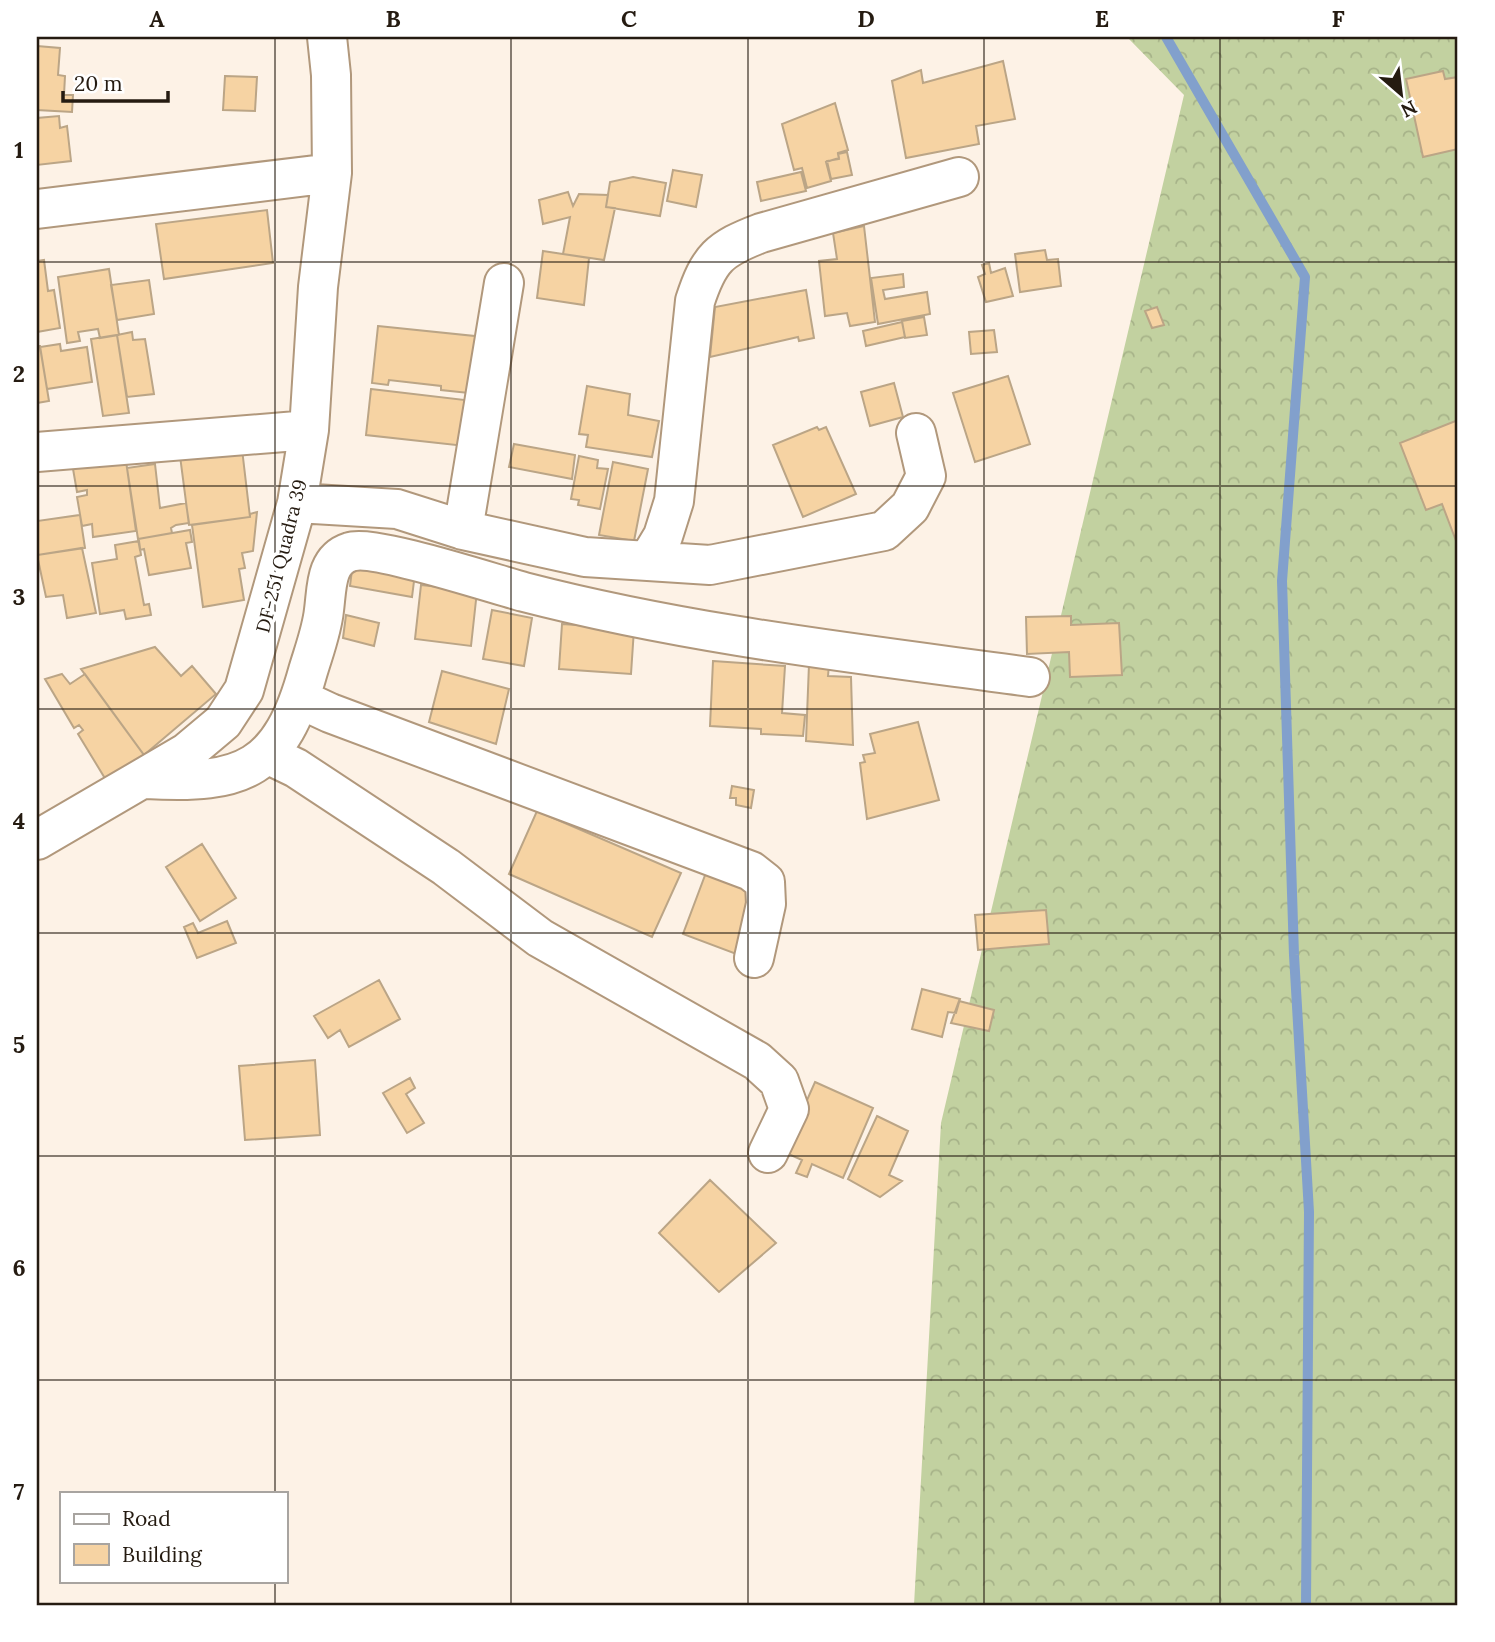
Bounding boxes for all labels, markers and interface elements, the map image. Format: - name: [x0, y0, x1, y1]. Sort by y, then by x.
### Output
- text: A: [149, 4, 165, 33]
- text: B: [385, 4, 401, 33]
- text: C: [621, 4, 637, 33]
- text: D: [857, 4, 875, 33]
- text: E: [1095, 4, 1109, 33]
- text: F: [1331, 4, 1345, 33]
- scale bar: [63, 60, 168, 104]
- north arrow: [1366, 60, 1436, 130]
- text: 20 m: [74, 70, 123, 97]
- text: N: [1397, 95, 1421, 123]
- text: 1: [14, 135, 24, 164]
- text: 2: [13, 359, 25, 388]
- street label: DF-251 Quadra 39: [250, 477, 312, 635]
- text: 3: [13, 582, 25, 611]
- text: 4: [13, 806, 25, 835]
- text: 5: [13, 1030, 25, 1059]
- text: 6: [12, 1253, 26, 1282]
- text: 7: [14, 1477, 25, 1506]
- legend: [60, 1492, 287, 1582]
- text: Road: [122, 1505, 171, 1532]
- text: Building: [122, 1541, 202, 1568]

